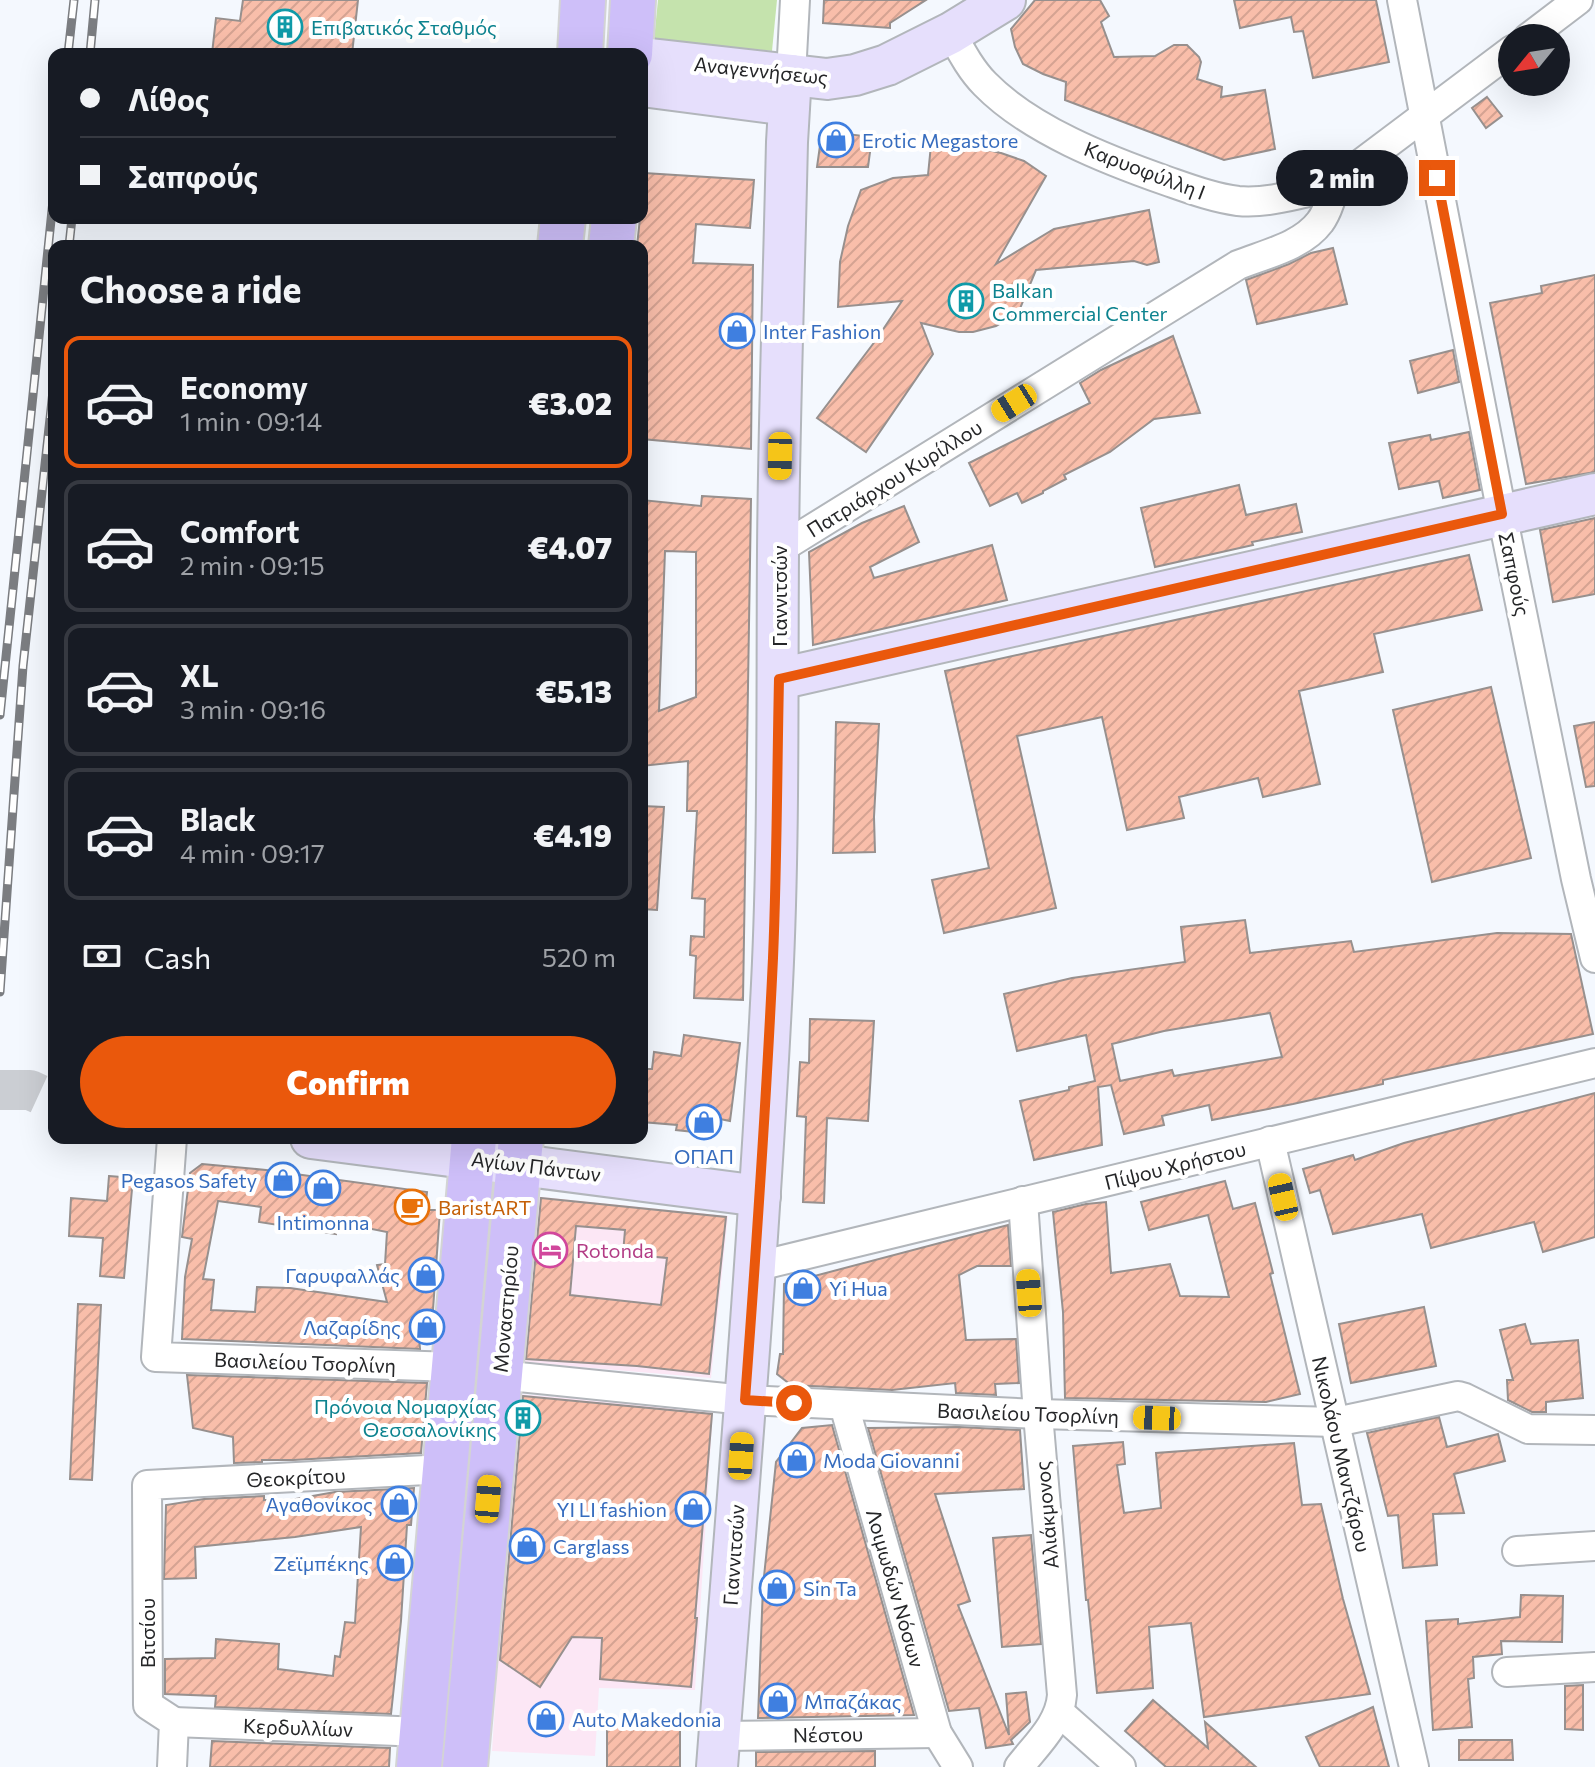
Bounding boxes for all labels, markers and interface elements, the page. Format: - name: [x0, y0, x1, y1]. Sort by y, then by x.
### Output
- building icon: Επιβατικός Σταθμός: [266, 8, 304, 46]
- place label: Επιβατικός Σταθμός: [311, 15, 497, 39]
- north arrow: [1498, 24, 1570, 96]
- map controls: [1498, 24, 1570, 96]
- street label: Αναγεννήσεως: [693, 51, 829, 89]
- text: Λίθος: [128, 80, 209, 117]
- shop icon: Erotic Megastore: [817, 121, 855, 159]
- place label: Erotic Megastore: [862, 128, 1018, 152]
- street label: Καρυοφύλλη Ι: [1081, 136, 1209, 204]
- callout: 2 min: [1277, 150, 1409, 206]
- text: Σαπφούς: [128, 157, 258, 194]
- route end: [1419, 160, 1455, 196]
- text: 2 min: [1309, 162, 1375, 193]
- text: Choose a ride: [80, 266, 301, 310]
- place label: Balkan Commercial Center: [992, 278, 1167, 325]
- building icon: Balkan Commercial Center: [947, 282, 985, 320]
- shop icon: Inter Fashion: [718, 312, 756, 350]
- place label: Inter Fashion: [763, 319, 881, 343]
- icon: car: [84, 366, 156, 438]
- text: Economy: [180, 368, 308, 405]
- car: [987, 380, 1041, 426]
- text: €3.02: [528, 384, 612, 421]
- text: 1 min · 09:14: [180, 405, 322, 436]
- street label: Πατριάρχου Κυρίλλου: [802, 414, 986, 542]
- car: [768, 432, 792, 480]
- icon: car: [84, 510, 156, 582]
- text: Comfort: [180, 512, 299, 549]
- text: €4.07: [528, 528, 612, 565]
- street label: Σαπφούς: [1494, 530, 1536, 618]
- street label: Γιαννιτσών: [767, 545, 791, 647]
- text: 2 min · 09:15: [180, 549, 325, 580]
- icon: car: [84, 654, 156, 726]
- text: XL: [180, 656, 219, 693]
- text: €5.13: [536, 672, 612, 709]
- text: 3 min · 09:16: [180, 693, 326, 724]
- icon: car: [84, 798, 156, 870]
- text: Black: [180, 800, 256, 837]
- text: €4.19: [533, 816, 612, 853]
- text: 4 min · 09:17: [180, 837, 325, 868]
- icon: cash: [80, 934, 124, 978]
- text: Cash: [144, 938, 211, 975]
- text: 520 m: [542, 941, 616, 972]
- button: Confirm: [80, 1036, 616, 1128]
- shop icon: ΟΠΑΠ: [685, 1103, 723, 1141]
- street label: Πίψου Χρήστου: [1102, 1136, 1248, 1194]
- place label: ΟΠΑΠ: [674, 1144, 734, 1168]
- street label: Αγίων Πάντων: [470, 1146, 602, 1186]
- shop icon: Pegasos Safety: [264, 1161, 302, 1199]
- place label: Pegasos Safety: [121, 1168, 257, 1192]
- shop icon: Intimonna: [304, 1169, 342, 1207]
- car: [1266, 1171, 1300, 1223]
- cafe icon: BaristART: [393, 1188, 431, 1226]
- place label: BaristART: [438, 1195, 532, 1219]
- place label: Intimonna: [276, 1210, 370, 1234]
- hotel icon: Rotonda: [531, 1231, 569, 1269]
- place label: Rotonda: [576, 1238, 654, 1262]
- street label: Μοναστηρίου: [487, 1244, 523, 1374]
- shop icon: Γαρυφαλλάς: [407, 1256, 445, 1294]
- place label: Γαρυφαλλάς: [285, 1263, 400, 1287]
- car: [1015, 1268, 1043, 1318]
- shop icon: Yi Hua: [784, 1269, 822, 1307]
- place label: Yi Hua: [829, 1276, 888, 1300]
- shop icon: Λαζαρίδης: [408, 1308, 446, 1346]
- place label: Λαζαρίδης: [303, 1315, 401, 1339]
- street label: Βασιλείου Τσορλίνη: [214, 1347, 396, 1377]
- street label: Νικολάου Μαντζάρου: [1308, 1354, 1376, 1554]
- route start: [776, 1385, 812, 1421]
- place label: Πρόνοια Νομαρχίας Θεσσαλονίκης: [314, 1394, 497, 1441]
- street label: Βασιλείου Τσορλίνη: [937, 1398, 1119, 1428]
- building icon: Πρόνοια Νομαρχίας Θεσσαλονίκης: [504, 1399, 542, 1437]
- car: [1133, 1405, 1181, 1431]
- car: [727, 1431, 755, 1481]
- shop icon: Moda Giovanni: [778, 1441, 816, 1479]
- place label: Moda Giovanni: [823, 1448, 960, 1472]
- street label: Αλιάκμονος: [1029, 1460, 1063, 1570]
- street label: Θεοκρίτου: [246, 1462, 346, 1492]
- car: [474, 1474, 502, 1524]
- shop icon: Αγαθονίκος: [380, 1485, 418, 1523]
- shop icon: YI LI fashion: [674, 1490, 712, 1528]
- place label: Αγαθονίκος: [266, 1492, 373, 1516]
- place label: YI LI fashion: [556, 1497, 667, 1521]
- street label: Γιαννιτσών: [717, 1504, 749, 1606]
- street label: Λοιμωδών Νόσων: [862, 1506, 930, 1670]
- shop icon: Carglass: [508, 1527, 546, 1565]
- place label: Carglass: [553, 1534, 630, 1558]
- shop icon: Ζεϊμπέκης: [376, 1544, 414, 1582]
- place label: Ζεϊμπέκης: [273, 1551, 369, 1575]
- shop icon: Sin Ta: [758, 1569, 796, 1607]
- place label: Sin Ta: [803, 1576, 857, 1600]
- street label: Βιτσίου: [135, 1598, 159, 1668]
- shop icon: Μπαζάκας: [759, 1682, 797, 1720]
- place label: Μπαζάκας: [804, 1689, 902, 1713]
- shop icon: Auto Makedonia: [527, 1700, 565, 1738]
- place label: Auto Makedonia: [572, 1707, 722, 1731]
- street label: Κερδυλλίων: [243, 1713, 353, 1741]
- street label: Νέστου: [793, 1721, 863, 1747]

